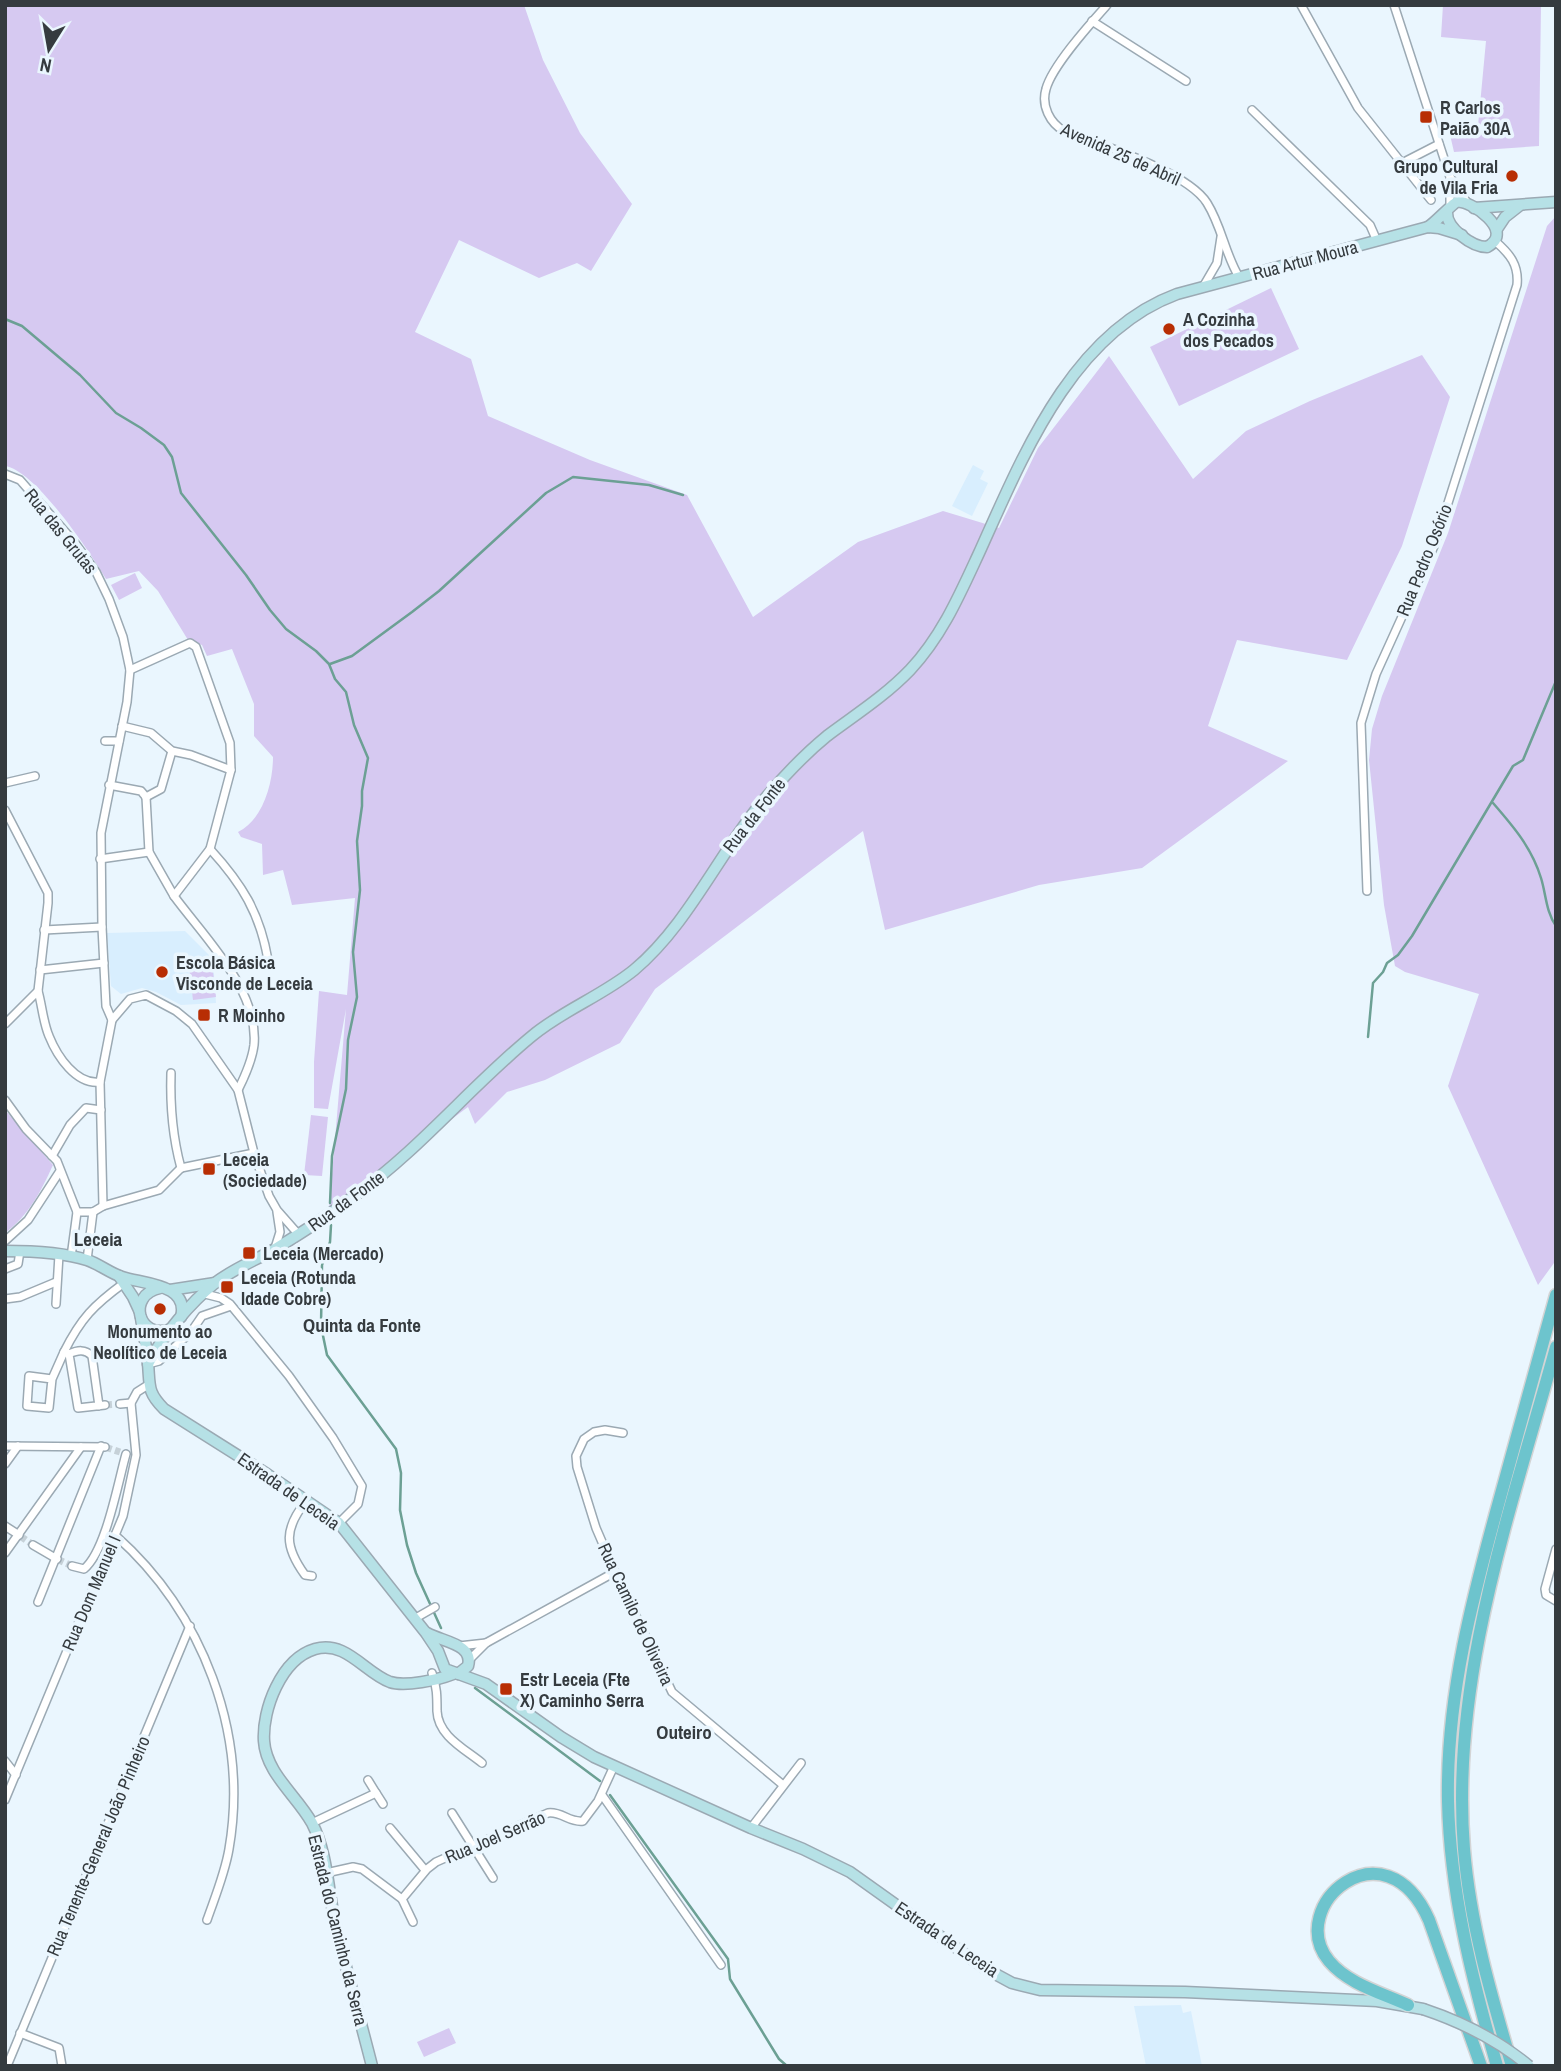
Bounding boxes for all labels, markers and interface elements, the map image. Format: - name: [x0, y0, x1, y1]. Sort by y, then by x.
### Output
- north arrow: [14, 14, 84, 84]
- text: N: [38, 52, 54, 80]
- place label: R Carlos Paião 30A: [1440, 95, 1511, 141]
- marker: R Carlos Paião 30A: [1418, 109, 1434, 125]
- street label: Avenida 25 de Abril: [1056, 116, 1185, 192]
- place label: Grupo Cultural de Vila Fria: [1394, 154, 1499, 200]
- marker: Grupo Cultural de Vila Fria: [1504, 168, 1520, 184]
- street label: Rua Artur Moura: [1249, 234, 1361, 286]
- place label: A Cozinha dos Pecados: [1183, 307, 1274, 353]
- marker: A Cozinha dos Pecados: [1161, 321, 1177, 337]
- street label: Rua das Grutas: [19, 483, 103, 579]
- street label: Rua Pedro Osório: [1390, 500, 1458, 620]
- street label: Rua da Fonte: [717, 772, 791, 858]
- place label: Escola Básica Visconde de Leceia: [176, 950, 314, 996]
- marker: Escola Básica Visconde de Leceia: [154, 964, 170, 980]
- place label: R Moinho: [218, 1003, 285, 1028]
- marker: R Moinho: [196, 1007, 212, 1023]
- place label: Leceia (Sociedade): [223, 1147, 307, 1193]
- marker: Leceia (Sociedade): [201, 1161, 217, 1177]
- street label: Rua da Fonte: [303, 1165, 389, 1237]
- district label: Leceia: [74, 1226, 123, 1252]
- place label: Leceia (Mercado): [263, 1241, 384, 1266]
- marker: Leceia (Mercado): [241, 1245, 257, 1261]
- place label: Leceia (Rotunda Idade Cobre): [241, 1265, 357, 1311]
- marker: Leceia (Rotunda Idade Cobre): [219, 1279, 235, 1295]
- marker: Monumento ao Neolítico de Leceia: [152, 1301, 168, 1317]
- district label: Quinta da Fonte: [303, 1312, 421, 1338]
- place label: Monumento ao Neolítico de Leceia: [93, 1319, 228, 1365]
- street label: Estrada de Leceia: [233, 1446, 345, 1536]
- street label: Rua Dom Manuel I: [55, 1531, 127, 1655]
- street label: Rua Camilo de Oliveira: [592, 1539, 680, 1689]
- place label: Estr Leceia (Fte X) Caminho Serra: [520, 1667, 645, 1713]
- marker: Estr Leceia (Fte X) Caminho Serra: [498, 1681, 514, 1697]
- district label: Outeiro: [656, 1719, 712, 1745]
- street label: Rua Tenente-General João Pinheiro: [40, 1732, 156, 1960]
- street label: Rua Joel Serrão: [441, 1805, 549, 1869]
- street label: Estrada do Caminho da Serra: [302, 1832, 374, 2028]
- street label: Estrada de Leceia: [890, 1895, 1004, 1983]

